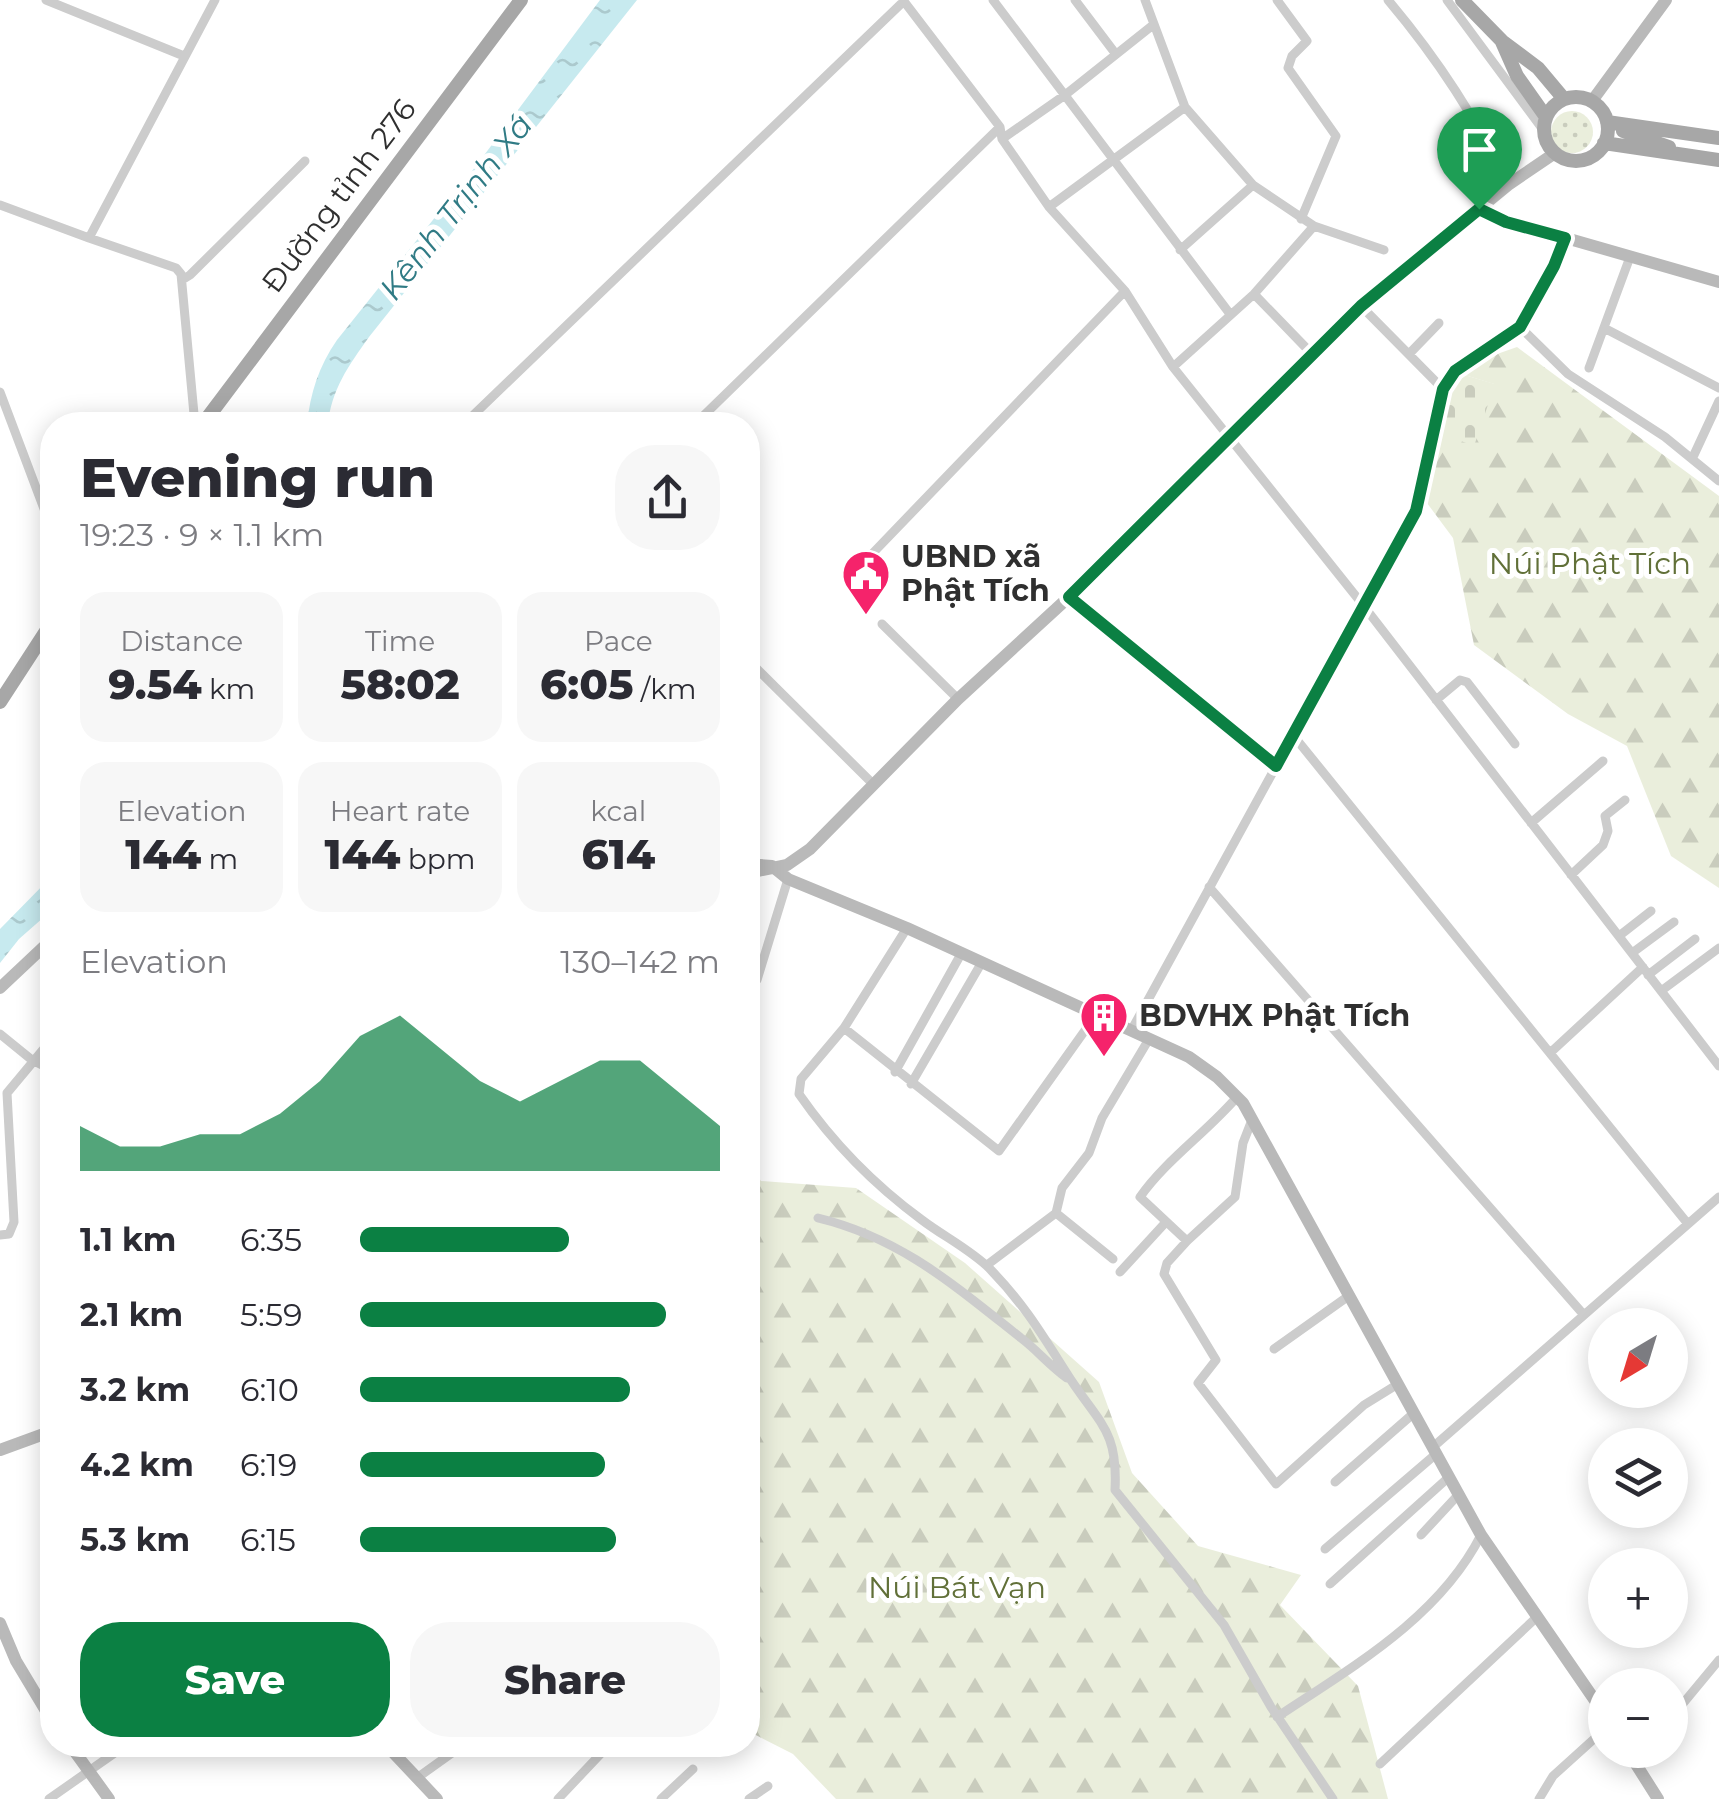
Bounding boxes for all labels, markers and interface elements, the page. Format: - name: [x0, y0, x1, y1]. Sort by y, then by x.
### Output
- street label: Đường tỉnh 276: [254, 91, 424, 300]
- water label: Kênh Trịnh Xá: [371, 106, 540, 308]
- pin: [1437, 107, 1522, 210]
- icon: arrive: [1452, 122, 1507, 177]
- text: Evening run: [80, 444, 435, 511]
- button: share: [615, 445, 720, 550]
- text: 19:23 · 9 × 1.1 km: [80, 515, 324, 554]
- place label: UBND xã Phật Tích: [901, 538, 1050, 609]
- park label: Núi Phật Tích: [1489, 545, 1691, 582]
- public building icon: UBND xã Phật Tích: [840, 548, 892, 616]
- text: Distance: [120, 624, 243, 658]
- text: Time: [365, 624, 435, 658]
- text: Pace: [584, 624, 653, 658]
- text: 9.54: [108, 658, 202, 710]
- text: 58:02: [340, 658, 460, 710]
- text: 6:05: [540, 658, 633, 710]
- text: km: [202, 672, 255, 706]
- text: /km: [633, 672, 697, 706]
- text: Elevation: [117, 794, 246, 828]
- text: Heart rate: [330, 794, 470, 828]
- text: kcal: [590, 794, 646, 828]
- text: 144: [125, 828, 201, 880]
- text: 144: [325, 828, 400, 880]
- text: 614: [581, 828, 655, 880]
- text: m: [201, 842, 238, 876]
- text: bpm: [400, 842, 475, 876]
- text: Elevation: [80, 942, 228, 981]
- text: 130–142 m: [560, 942, 720, 981]
- building icon: BDVHX Phật Tích: [1078, 990, 1130, 1058]
- place label: BDVHX Phật Tích: [1139, 997, 1410, 1034]
- text: 1.1 km: [80, 1220, 176, 1259]
- text: 6:35: [240, 1220, 302, 1259]
- text: 2.1 km: [80, 1295, 183, 1334]
- text: 5:59: [240, 1295, 303, 1334]
- north arrow: [1588, 1308, 1688, 1408]
- map controls: [1588, 1308, 1688, 1768]
- text: 3.2 km: [80, 1370, 190, 1409]
- text: 6:10: [240, 1370, 299, 1409]
- button: layers: [1588, 1428, 1688, 1528]
- text: 4.2 km: [80, 1445, 194, 1484]
- text: 6:19: [240, 1445, 297, 1484]
- text: 5.3 km: [80, 1520, 190, 1559]
- text: 6:15: [240, 1520, 296, 1559]
- button: +: [1588, 1548, 1688, 1648]
- park label: Núi Bát Vạn: [868, 1569, 1046, 1606]
- button: Save: [80, 1622, 390, 1737]
- button: Share: [410, 1622, 720, 1737]
- button: −: [1588, 1668, 1688, 1768]

